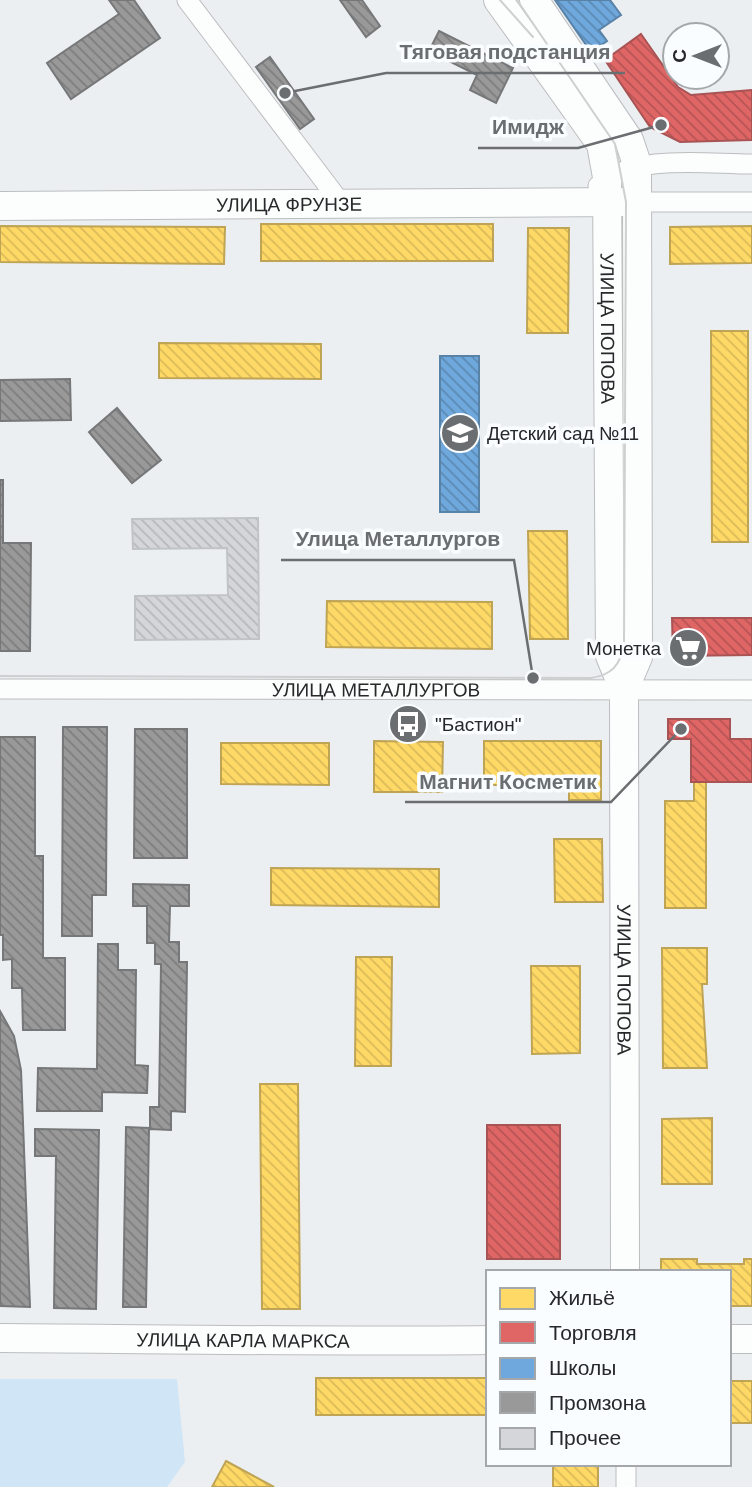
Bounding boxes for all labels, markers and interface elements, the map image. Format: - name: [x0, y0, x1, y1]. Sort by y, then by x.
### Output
- north arrow: [661, 21, 731, 91]
- callout: Тяговая подстанция: [386, 31, 625, 73]
- text: Тяговая подстанция: [400, 40, 610, 63]
- text: С: [669, 49, 690, 63]
- callout: Имидж: [478, 106, 578, 148]
- text: Имидж: [492, 115, 565, 138]
- street label: УЛИЦА ФРУНЗЕ: [216, 194, 362, 216]
- street label: УЛИЦА ПОПОВА: [596, 253, 618, 404]
- school or university icon: Детский сад №11: [439, 412, 481, 454]
- place label: Детский сад №11: [487, 423, 639, 444]
- callout: Улица Металлургов: [281, 518, 514, 560]
- text: Улица Металлургов: [296, 527, 500, 550]
- supermarket icon: Монетка: [667, 627, 709, 669]
- place label: Монетка: [586, 638, 661, 659]
- street label: УЛИЦА МЕТАЛЛУРГОВ: [272, 679, 480, 701]
- bus stop icon: "Бастион": [387, 703, 429, 745]
- place label: "Бастион": [435, 714, 521, 735]
- callout: Магнит Косметик: [405, 760, 611, 802]
- text: Магнит Косметик: [419, 770, 597, 793]
- street label: УЛИЦА ПОПОВА: [613, 904, 635, 1056]
- legend: [486, 1270, 731, 1466]
- text: Жильё: [549, 1286, 615, 1309]
- text: Торговля: [549, 1321, 637, 1344]
- street label: УЛИЦА КАРЛА МАРКСА: [136, 1329, 350, 1352]
- text: Школы: [549, 1356, 616, 1379]
- text: Промзона: [549, 1391, 646, 1414]
- text: Прочее: [549, 1426, 621, 1449]

